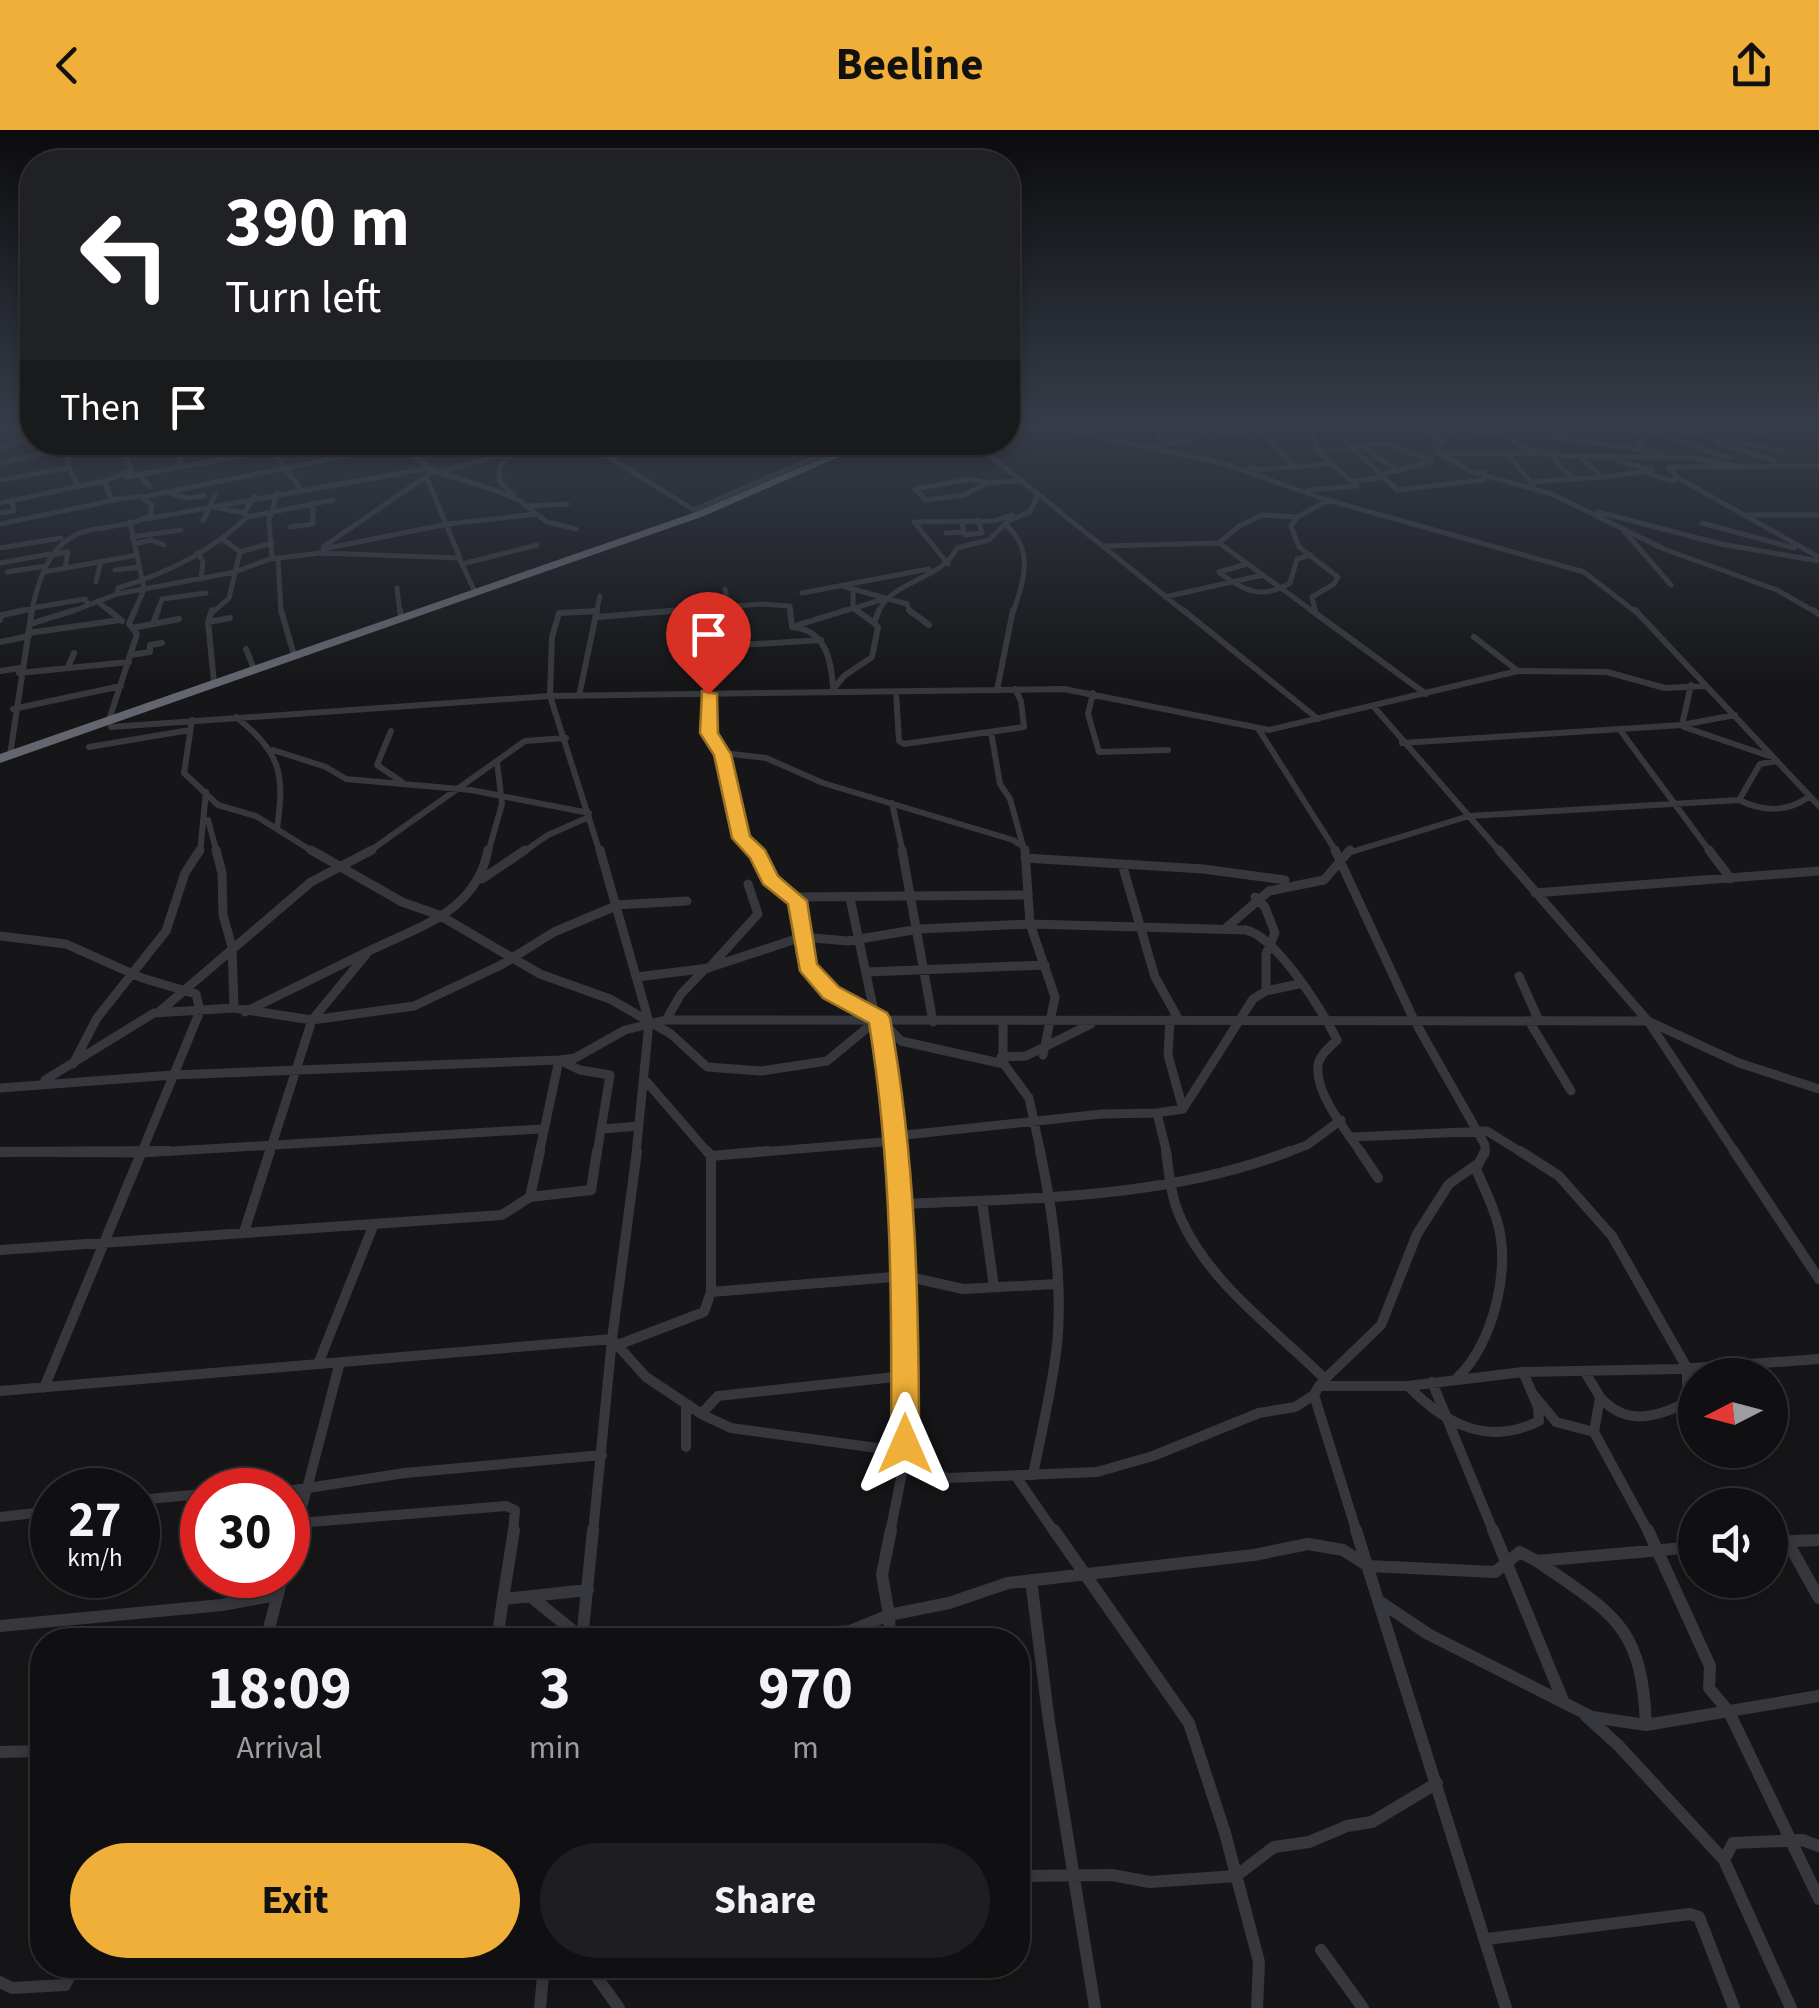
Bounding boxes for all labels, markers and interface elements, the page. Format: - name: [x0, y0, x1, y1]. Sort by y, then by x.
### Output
- text: Beeline: [835, 33, 984, 97]
- icon: back: [40, 38, 95, 93]
- icon: share: [1724, 38, 1779, 93]
- text: 390 m: [225, 173, 410, 273]
- icon: left: [60, 190, 190, 320]
- text: Turn left: [225, 266, 381, 330]
- icon: arrive: [161, 380, 216, 435]
- text: Then: [60, 381, 141, 435]
- pin: [666, 592, 751, 695]
- icon: arrive: [681, 607, 736, 662]
- north arrow: [1678, 1358, 1788, 1468]
- map controls: [1678, 1358, 1788, 1598]
- position arrow: [853, 1392, 957, 1496]
- speed limit sign: 30: [180, 1468, 310, 1598]
- text: 27: [69, 1485, 121, 1556]
- button: sound: [1678, 1488, 1788, 1598]
- text: km/h: [67, 1540, 123, 1576]
- text: 18:09: [207, 1647, 352, 1732]
- text: 3: [539, 1647, 571, 1732]
- text: 970: [758, 1647, 853, 1732]
- text: Arrival: [236, 1725, 322, 1771]
- text: min: [529, 1725, 581, 1771]
- text: m: [792, 1725, 819, 1771]
- button: Exit: [70, 1843, 520, 1958]
- button: Share: [540, 1843, 990, 1958]

